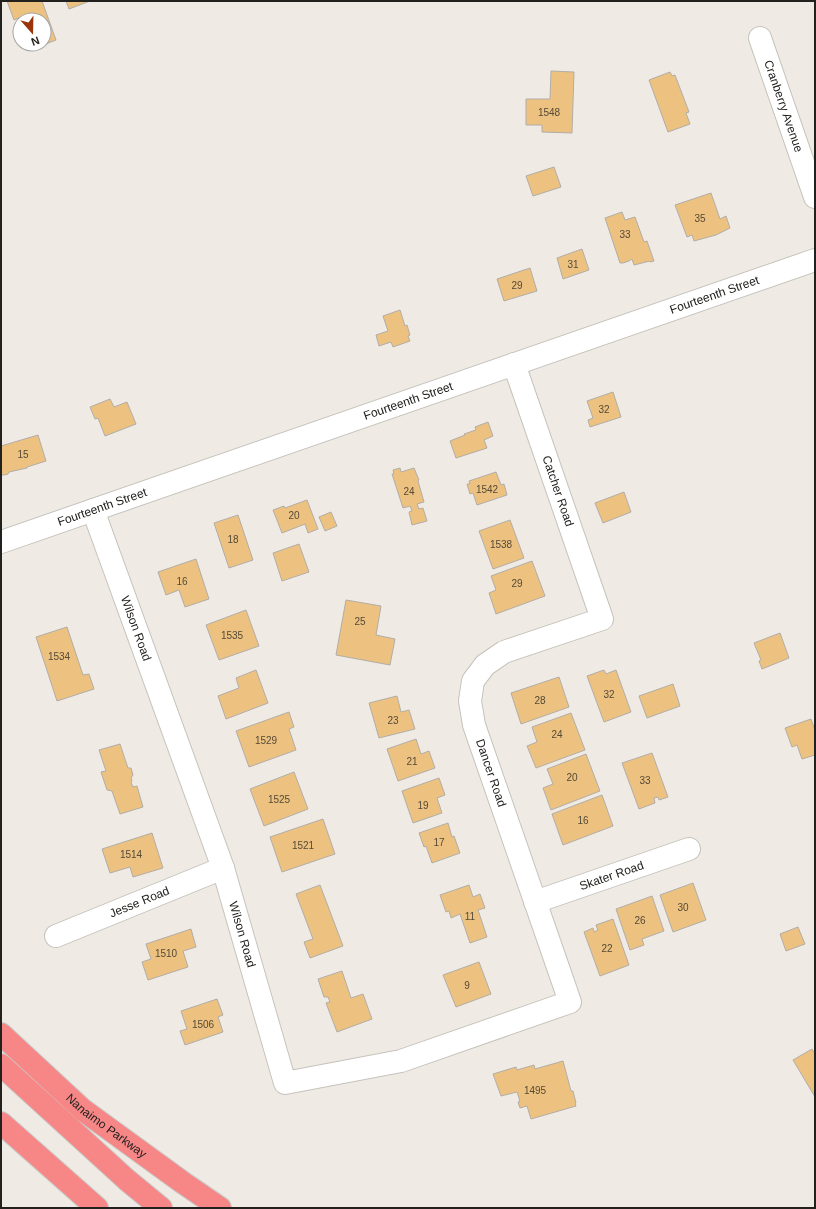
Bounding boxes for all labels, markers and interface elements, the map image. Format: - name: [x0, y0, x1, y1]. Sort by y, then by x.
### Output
- north arrow: [12, 12, 52, 52]
- text: N: [30, 34, 41, 48]
- street label: Cranberry Avenue: [761, 58, 806, 154]
- house number: 1548: [538, 107, 561, 118]
- house number: 35: [694, 213, 706, 224]
- house number: 33: [619, 229, 631, 240]
- house number: 31: [567, 259, 579, 270]
- street label: Fourteenth Street: [668, 273, 762, 317]
- house number: 29: [511, 280, 523, 291]
- street label: Fourteenth Street: [362, 379, 455, 423]
- house number: 32: [598, 404, 610, 415]
- house number: 15: [17, 449, 29, 460]
- street label: Catcher Road: [539, 454, 577, 528]
- house number: 1542: [476, 484, 499, 495]
- street label: Fourteenth Street: [56, 485, 149, 529]
- house number: 24: [403, 486, 415, 497]
- house number: 20: [288, 510, 300, 521]
- house number: 18: [227, 534, 239, 545]
- house number: 1538: [490, 539, 513, 550]
- house number: 16: [176, 576, 188, 587]
- house number: 29: [511, 578, 523, 589]
- street label: Wilson Road: [118, 594, 154, 663]
- house number: 25: [354, 616, 366, 627]
- house number: 1535: [221, 630, 244, 641]
- house number: 1534: [48, 651, 71, 662]
- house number: 32: [603, 689, 615, 700]
- house number: 28: [534, 695, 546, 706]
- house number: 23: [387, 715, 399, 726]
- house number: 24: [551, 729, 563, 740]
- house number: 1529: [255, 735, 278, 746]
- street label: Dancer Road: [473, 737, 509, 809]
- house number: 21: [406, 756, 418, 767]
- house number: 20: [566, 772, 578, 783]
- house number: 33: [639, 775, 651, 786]
- house number: 1525: [268, 794, 291, 805]
- house number: 19: [417, 800, 429, 811]
- house number: 16: [577, 815, 589, 826]
- house number: 17: [433, 837, 445, 848]
- house number: 1521: [292, 840, 315, 851]
- house number: 1514: [120, 849, 143, 860]
- street label: Skater Road: [578, 858, 645, 893]
- street label: Jesse Road: [107, 884, 171, 921]
- street label: Wilson Road: [226, 900, 258, 969]
- house number: 30: [677, 902, 689, 913]
- house number: 11: [465, 911, 476, 922]
- house number: 26: [634, 915, 646, 926]
- house number: 22: [601, 943, 613, 954]
- house number: 1510: [155, 948, 178, 959]
- house number: 9: [464, 980, 470, 991]
- house number: 1506: [192, 1019, 215, 1030]
- house number: 1495: [524, 1085, 547, 1096]
- street label: Nanaimo Parkway: [63, 1091, 149, 1161]

